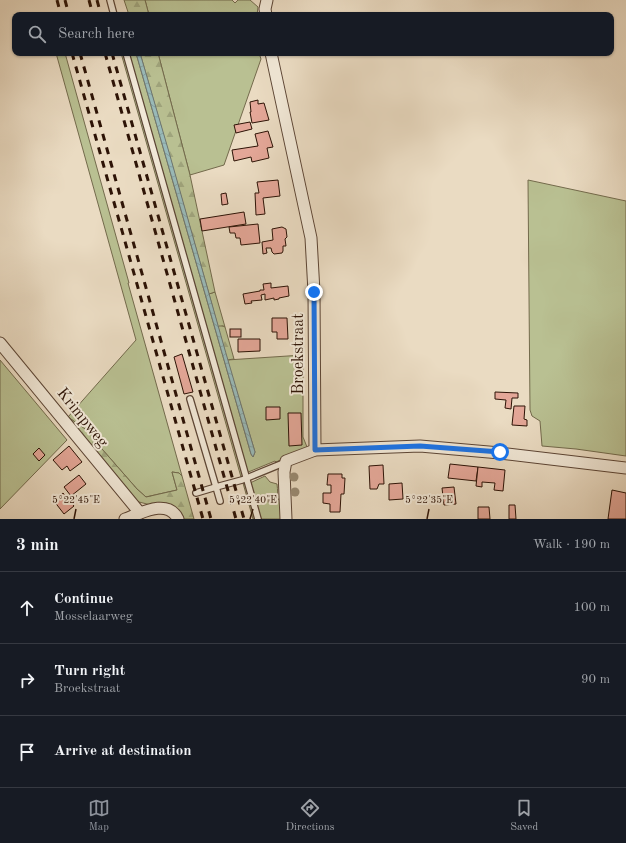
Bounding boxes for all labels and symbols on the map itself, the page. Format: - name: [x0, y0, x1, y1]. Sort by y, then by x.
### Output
- route end: [305, 283, 323, 301]
- street label: Broekstraat: [291, 313, 307, 395]
- street label: Krimpweg: [53, 385, 111, 451]
- route start: [491, 443, 509, 461]
- text: 5°22'45"E: [52, 495, 100, 505]
- text: 5°22'40"E: [229, 495, 277, 505]
- text: 5°22'35"E: [405, 495, 453, 505]

